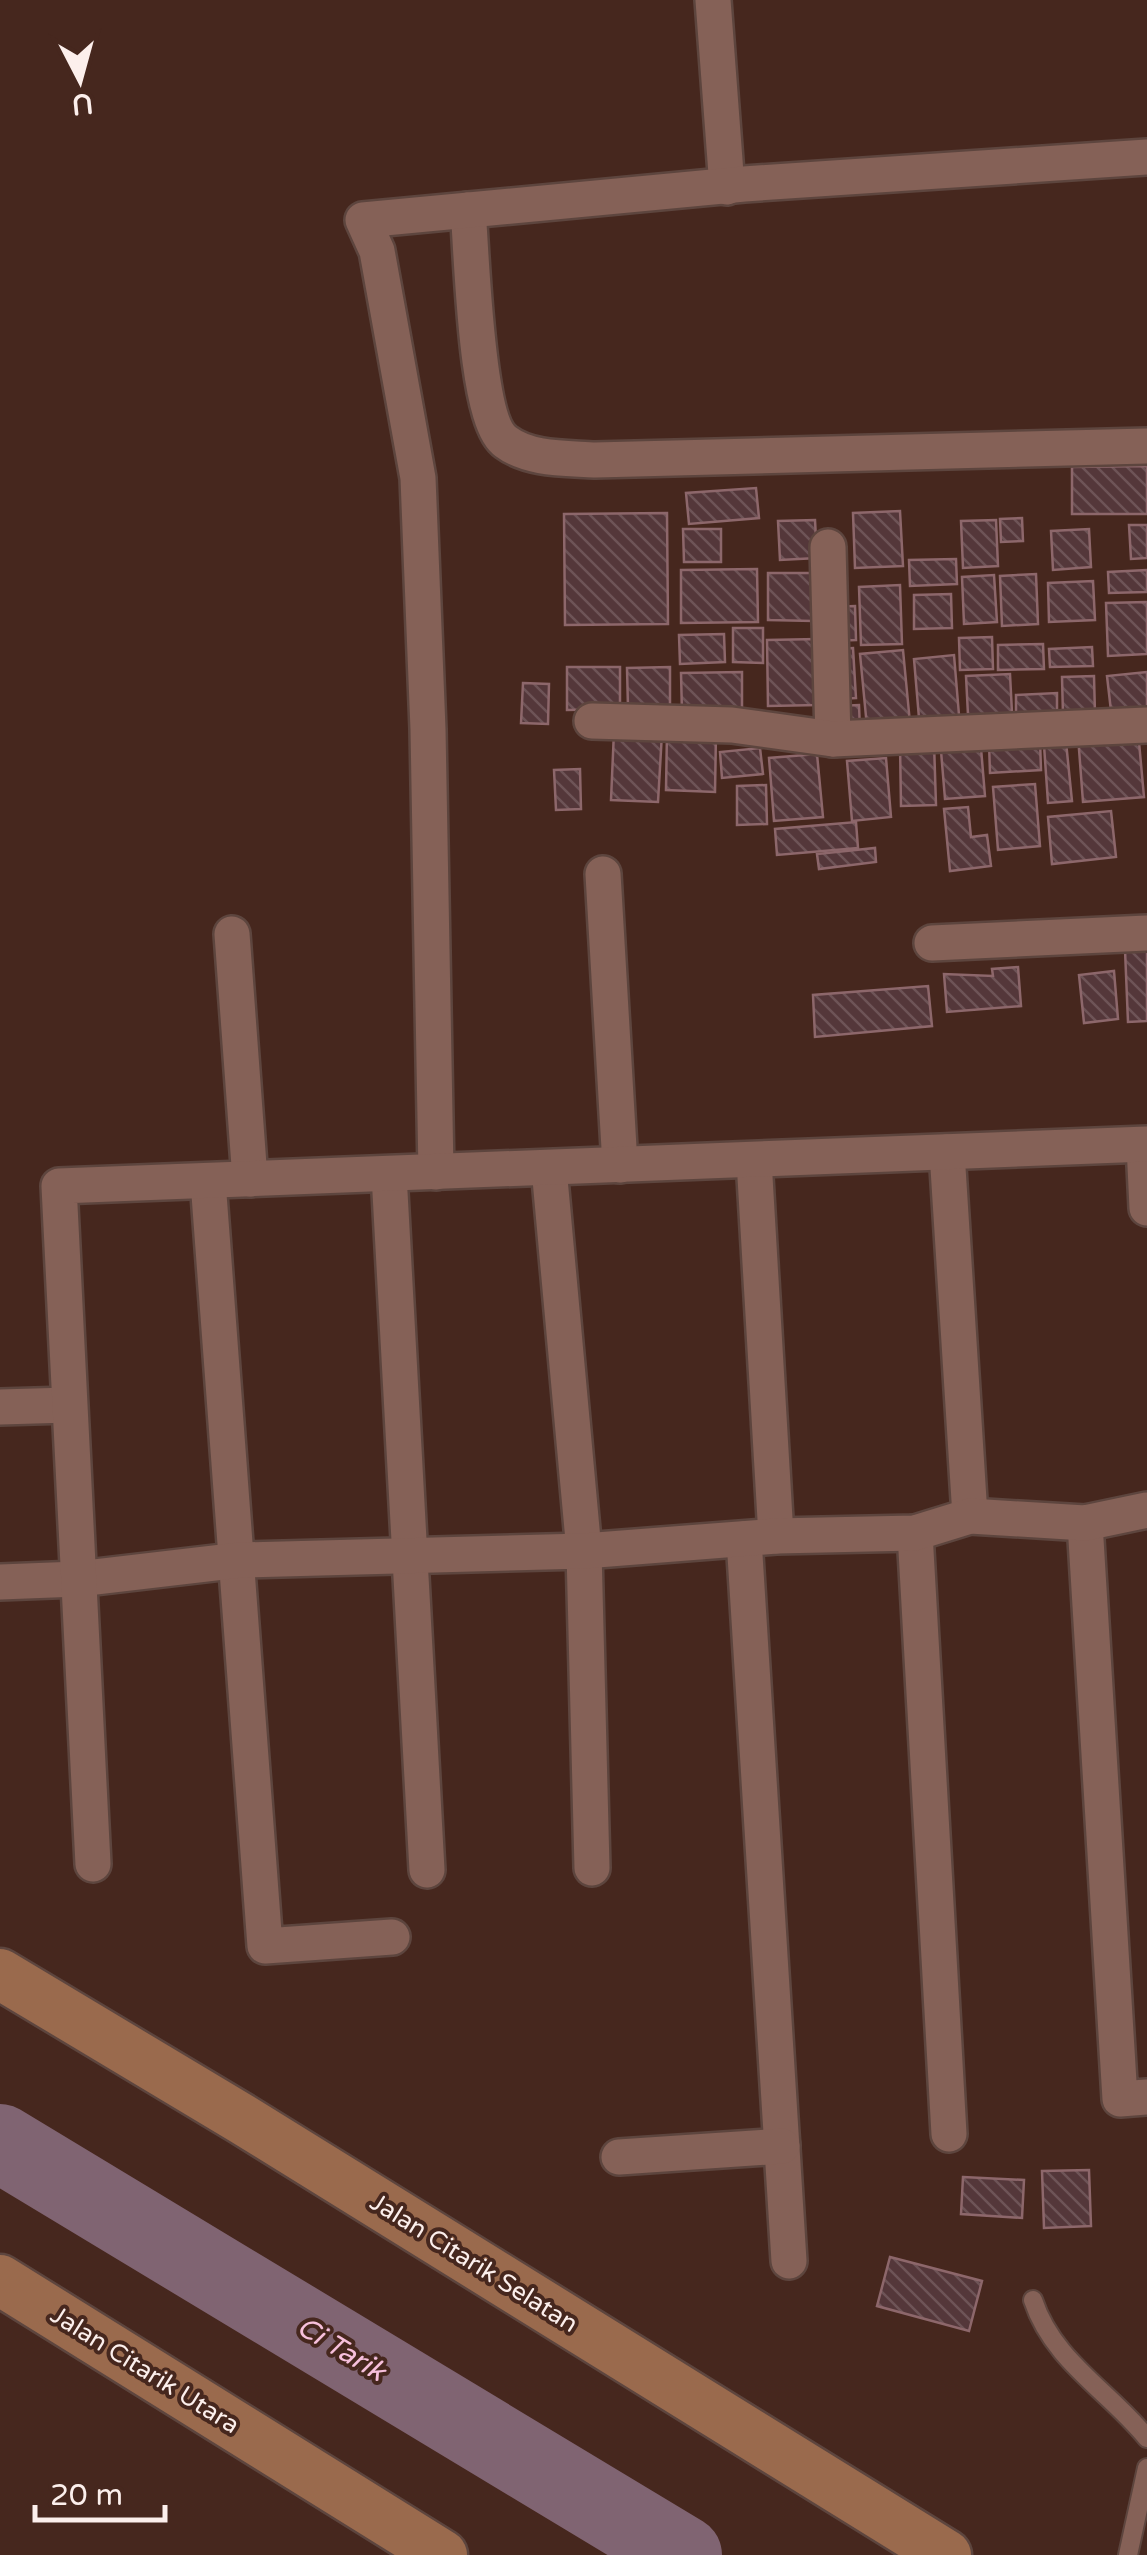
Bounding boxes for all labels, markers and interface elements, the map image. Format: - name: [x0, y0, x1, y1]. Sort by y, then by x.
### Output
- north arrow: [30, 30, 130, 130]
- text: U: [70, 86, 95, 122]
- street label: Jalan Citarik Selatan: [365, 2187, 583, 2339]
- street label: Jalan Citarik Utara: [45, 2300, 245, 2440]
- water label: Ci Tarik: [291, 2309, 393, 2390]
- scale bar: [35, 2460, 165, 2522]
- text: 20 m: [50, 2477, 123, 2514]

